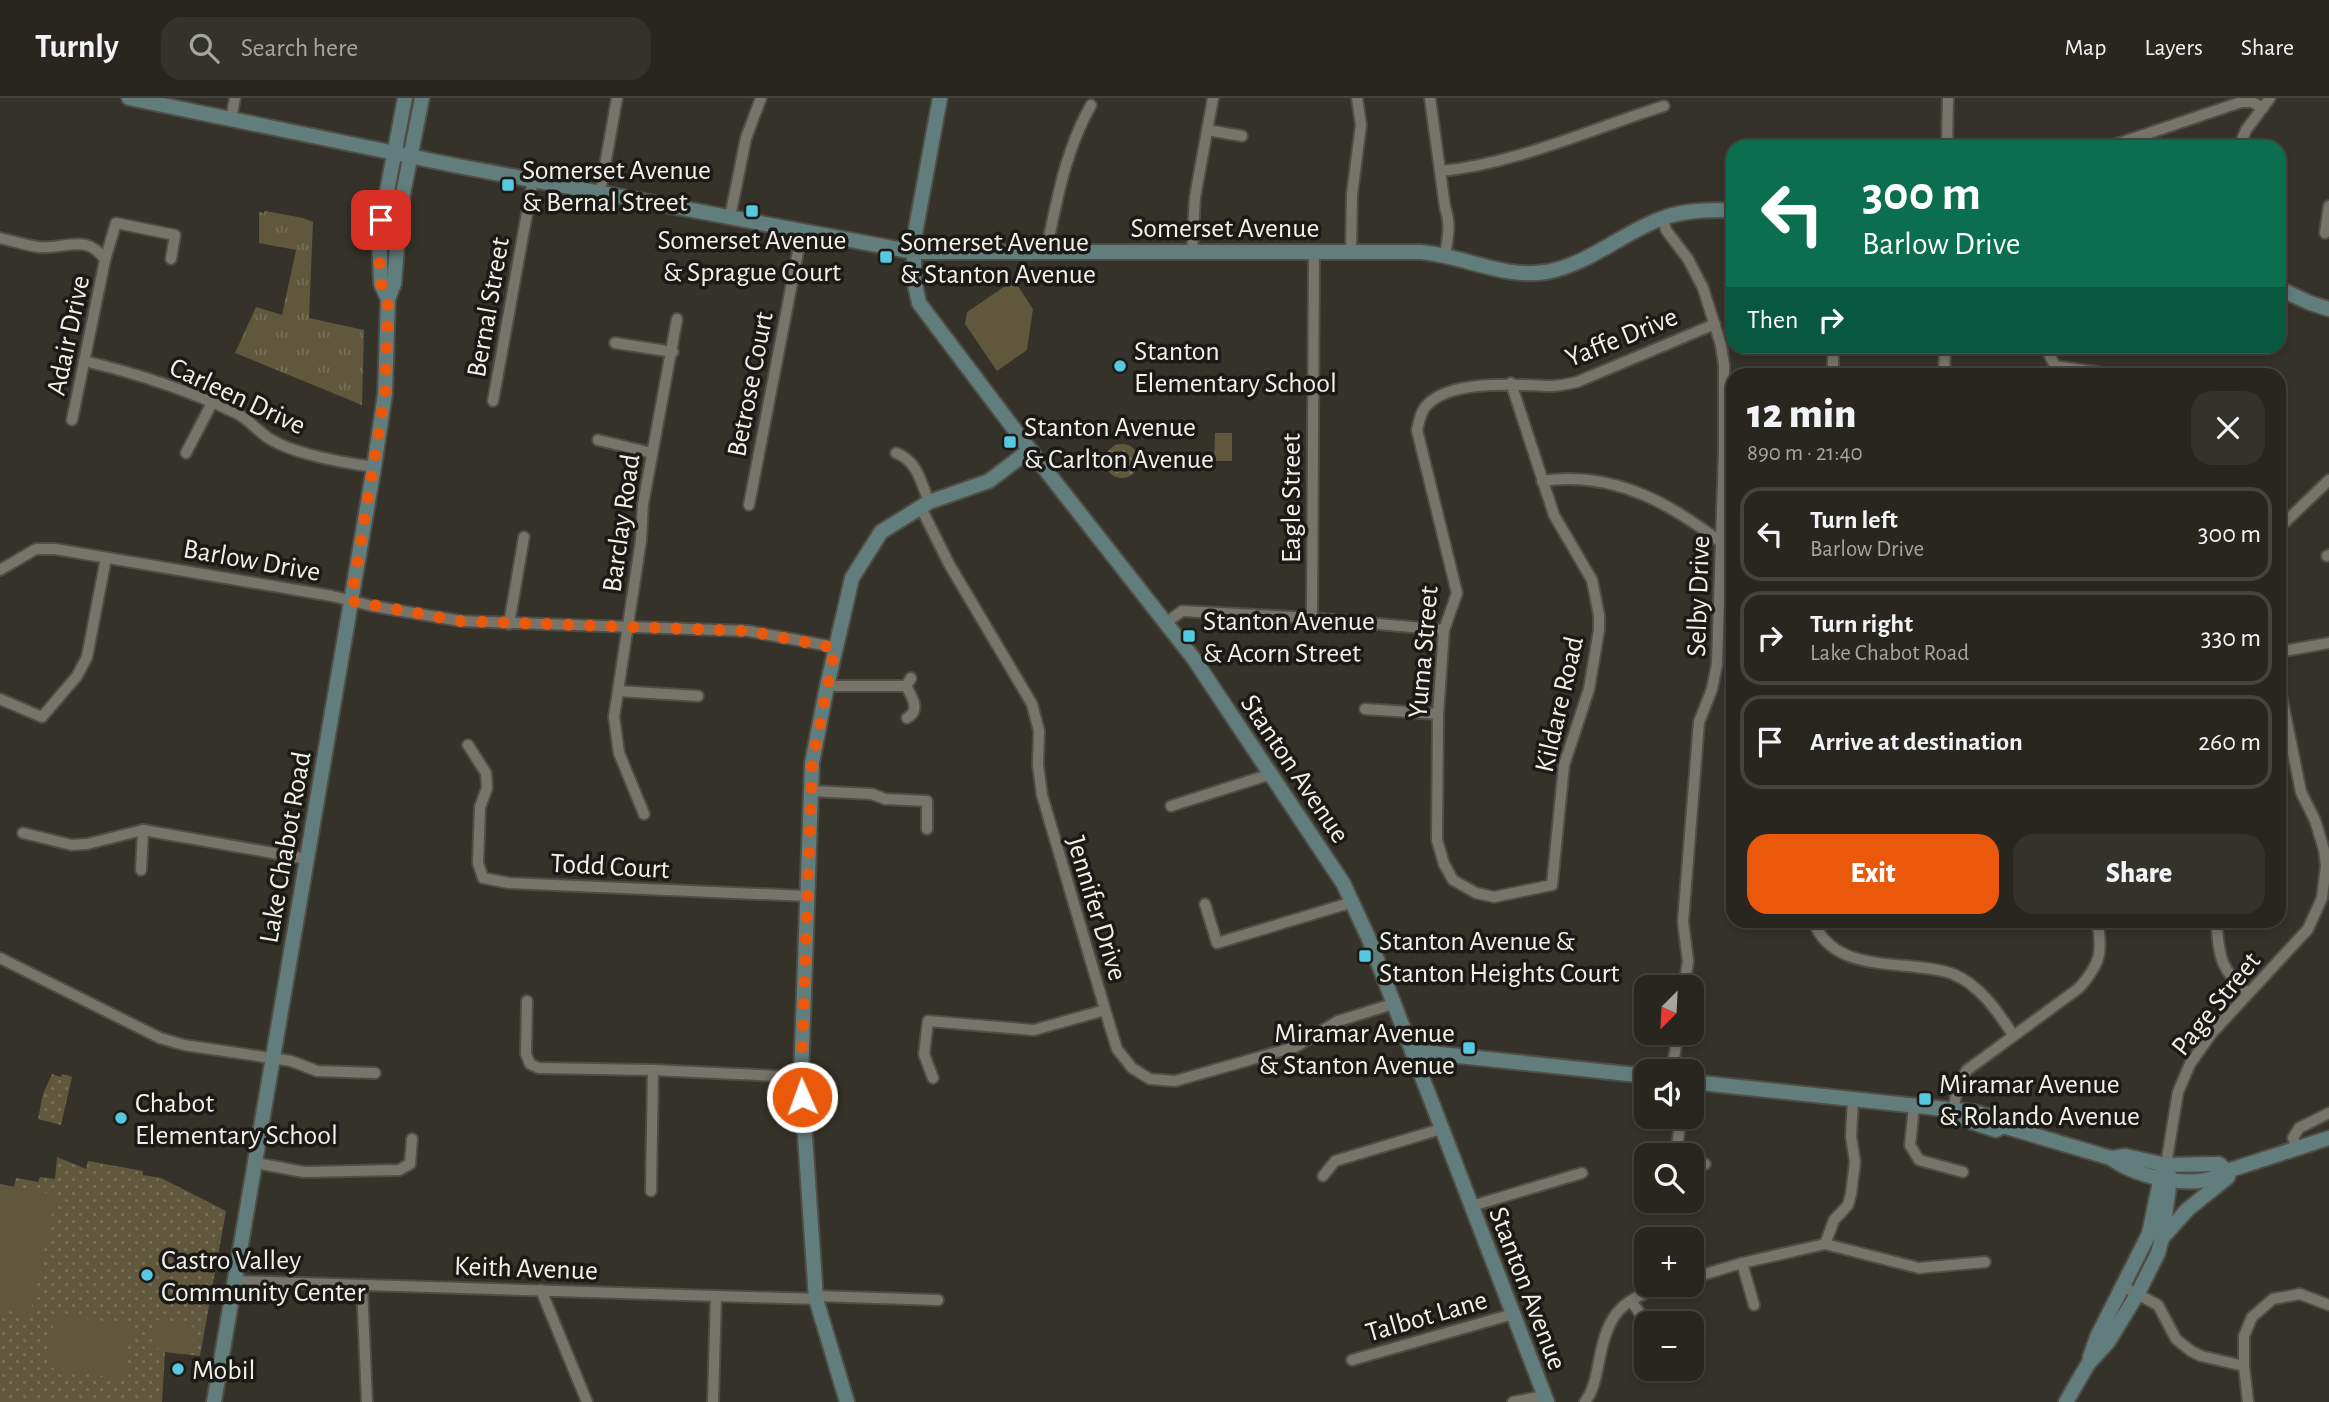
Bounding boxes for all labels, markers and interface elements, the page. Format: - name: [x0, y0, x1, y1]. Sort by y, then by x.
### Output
- search box: [161, 17, 651, 80]
- icon: search: [185, 29, 223, 67]
- text: Turnly: [35, 31, 119, 64]
- text: Search here: [241, 35, 358, 61]
- text: Map: [2064, 36, 2106, 60]
- text: Layers: [2144, 36, 2203, 60]
- text: Share: [2241, 36, 2294, 60]
- place label: Somerset Avenue & Bernal Street: [522, 157, 711, 217]
- icon: left: [1747, 168, 1838, 259]
- text: 300 m: [1862, 170, 1981, 219]
- marker: Somerset Avenue & Bernal Street: [500, 177, 516, 193]
- pin: [351, 190, 411, 250]
- icon: arrive: [362, 201, 400, 239]
- marker: Somerset Avenue & Sprague Court: [744, 203, 760, 219]
- street label: Somerset Avenue: [1131, 215, 1319, 243]
- place label: Somerset Avenue & Sprague Court: [658, 227, 846, 287]
- text: Barlow Drive: [1862, 228, 2021, 260]
- place label: Somerset Avenue & Stanton Avenue: [900, 229, 1096, 289]
- street label: Bernal Street: [463, 235, 515, 379]
- marker: Somerset Avenue & Stanton Avenue: [878, 249, 894, 265]
- street label: Adair Drive: [43, 273, 95, 398]
- icon: right: [1812, 301, 1850, 339]
- street label: Yaffe Drive: [1562, 303, 1682, 373]
- text: Then: [1747, 307, 1798, 333]
- street label: Betrose Court: [723, 310, 779, 459]
- place label: Stanton Elementary School: [1134, 338, 1337, 398]
- street label: Carleen Drive: [165, 353, 309, 440]
- marker: Stanton Elementary School: [1112, 358, 1128, 374]
- button: close: [2191, 391, 2265, 465]
- text: 12 min: [1747, 393, 1857, 435]
- place label: Stanton Avenue & Carlton Avenue: [1024, 414, 1214, 474]
- street label: Eagle Street: [1278, 433, 1306, 563]
- marker: Stanton Avenue & Carlton Avenue: [1002, 434, 1018, 450]
- text: 890 m · 21:40: [1747, 442, 1863, 465]
- street label: Barclay Road: [598, 452, 646, 594]
- text: Turn left: [1810, 507, 1898, 533]
- icon: left: [1751, 515, 1789, 553]
- text: 300 m: [2198, 521, 2261, 547]
- street label: Barlow Drive: [181, 535, 322, 587]
- street label: Selby Drive: [1683, 535, 1715, 657]
- text: Barlow Drive: [1810, 538, 1924, 561]
- street label: Yuma Street: [1404, 585, 1444, 720]
- place label: Stanton Avenue & Acorn Street: [1203, 608, 1375, 668]
- text: Turn right: [1810, 611, 1913, 637]
- icon: right: [1751, 619, 1789, 657]
- text: 330 m: [2201, 625, 2261, 651]
- marker: Stanton Avenue & Acorn Street: [1181, 628, 1197, 644]
- street label: Kildare Road: [1531, 634, 1589, 775]
- text: Lake Chabot Road: [1810, 642, 1969, 665]
- street label: Stanton Avenue: [1235, 690, 1354, 848]
- icon: arrive: [1751, 723, 1789, 761]
- text: Arrive at destination: [1810, 729, 2023, 755]
- text: 260 m: [2198, 729, 2261, 755]
- street label: Lake Chabot Road: [255, 749, 317, 945]
- street label: Jennifer Drive: [1061, 833, 1131, 984]
- button: Exit: [1747, 834, 1999, 914]
- button: Share: [2013, 834, 2265, 914]
- street label: Todd Court: [550, 850, 670, 884]
- place label: Stanton Avenue & Stanton Heights Court: [1379, 928, 1620, 988]
- street label: Page Street: [2167, 947, 2266, 1061]
- marker: Stanton Avenue & Stanton Heights Court: [1357, 948, 1373, 964]
- north arrow: [1634, 975, 1704, 1045]
- map controls: [1634, 975, 1704, 1381]
- place label: Miramar Avenue & Stanton Avenue: [1259, 1020, 1455, 1080]
- marker: Miramar Avenue & Stanton Avenue: [1461, 1040, 1477, 1056]
- button: sound: [1634, 1059, 1704, 1129]
- position arrow: [765, 1060, 839, 1134]
- place label: Miramar Avenue & Rolando Avenue: [1939, 1071, 2140, 1131]
- place label: Chabot Elementary School: [135, 1090, 338, 1150]
- marker: Miramar Avenue & Rolando Avenue: [1917, 1091, 1933, 1107]
- marker: Chabot Elementary School: [113, 1110, 129, 1126]
- button: search: [1634, 1143, 1704, 1213]
- street label: Stanton Avenue: [1483, 1203, 1571, 1374]
- button: +: [1634, 1227, 1704, 1297]
- place label: Castro Valley Community Center: [161, 1247, 366, 1307]
- street label: Keith Avenue: [453, 1252, 598, 1286]
- marker: Castro Valley Community Center: [139, 1267, 155, 1283]
- street label: Talbot Lane: [1363, 1286, 1491, 1348]
- button: −: [1634, 1311, 1704, 1381]
- place label: Mobil: [192, 1357, 255, 1385]
- marker: Mobil: [170, 1361, 186, 1377]

